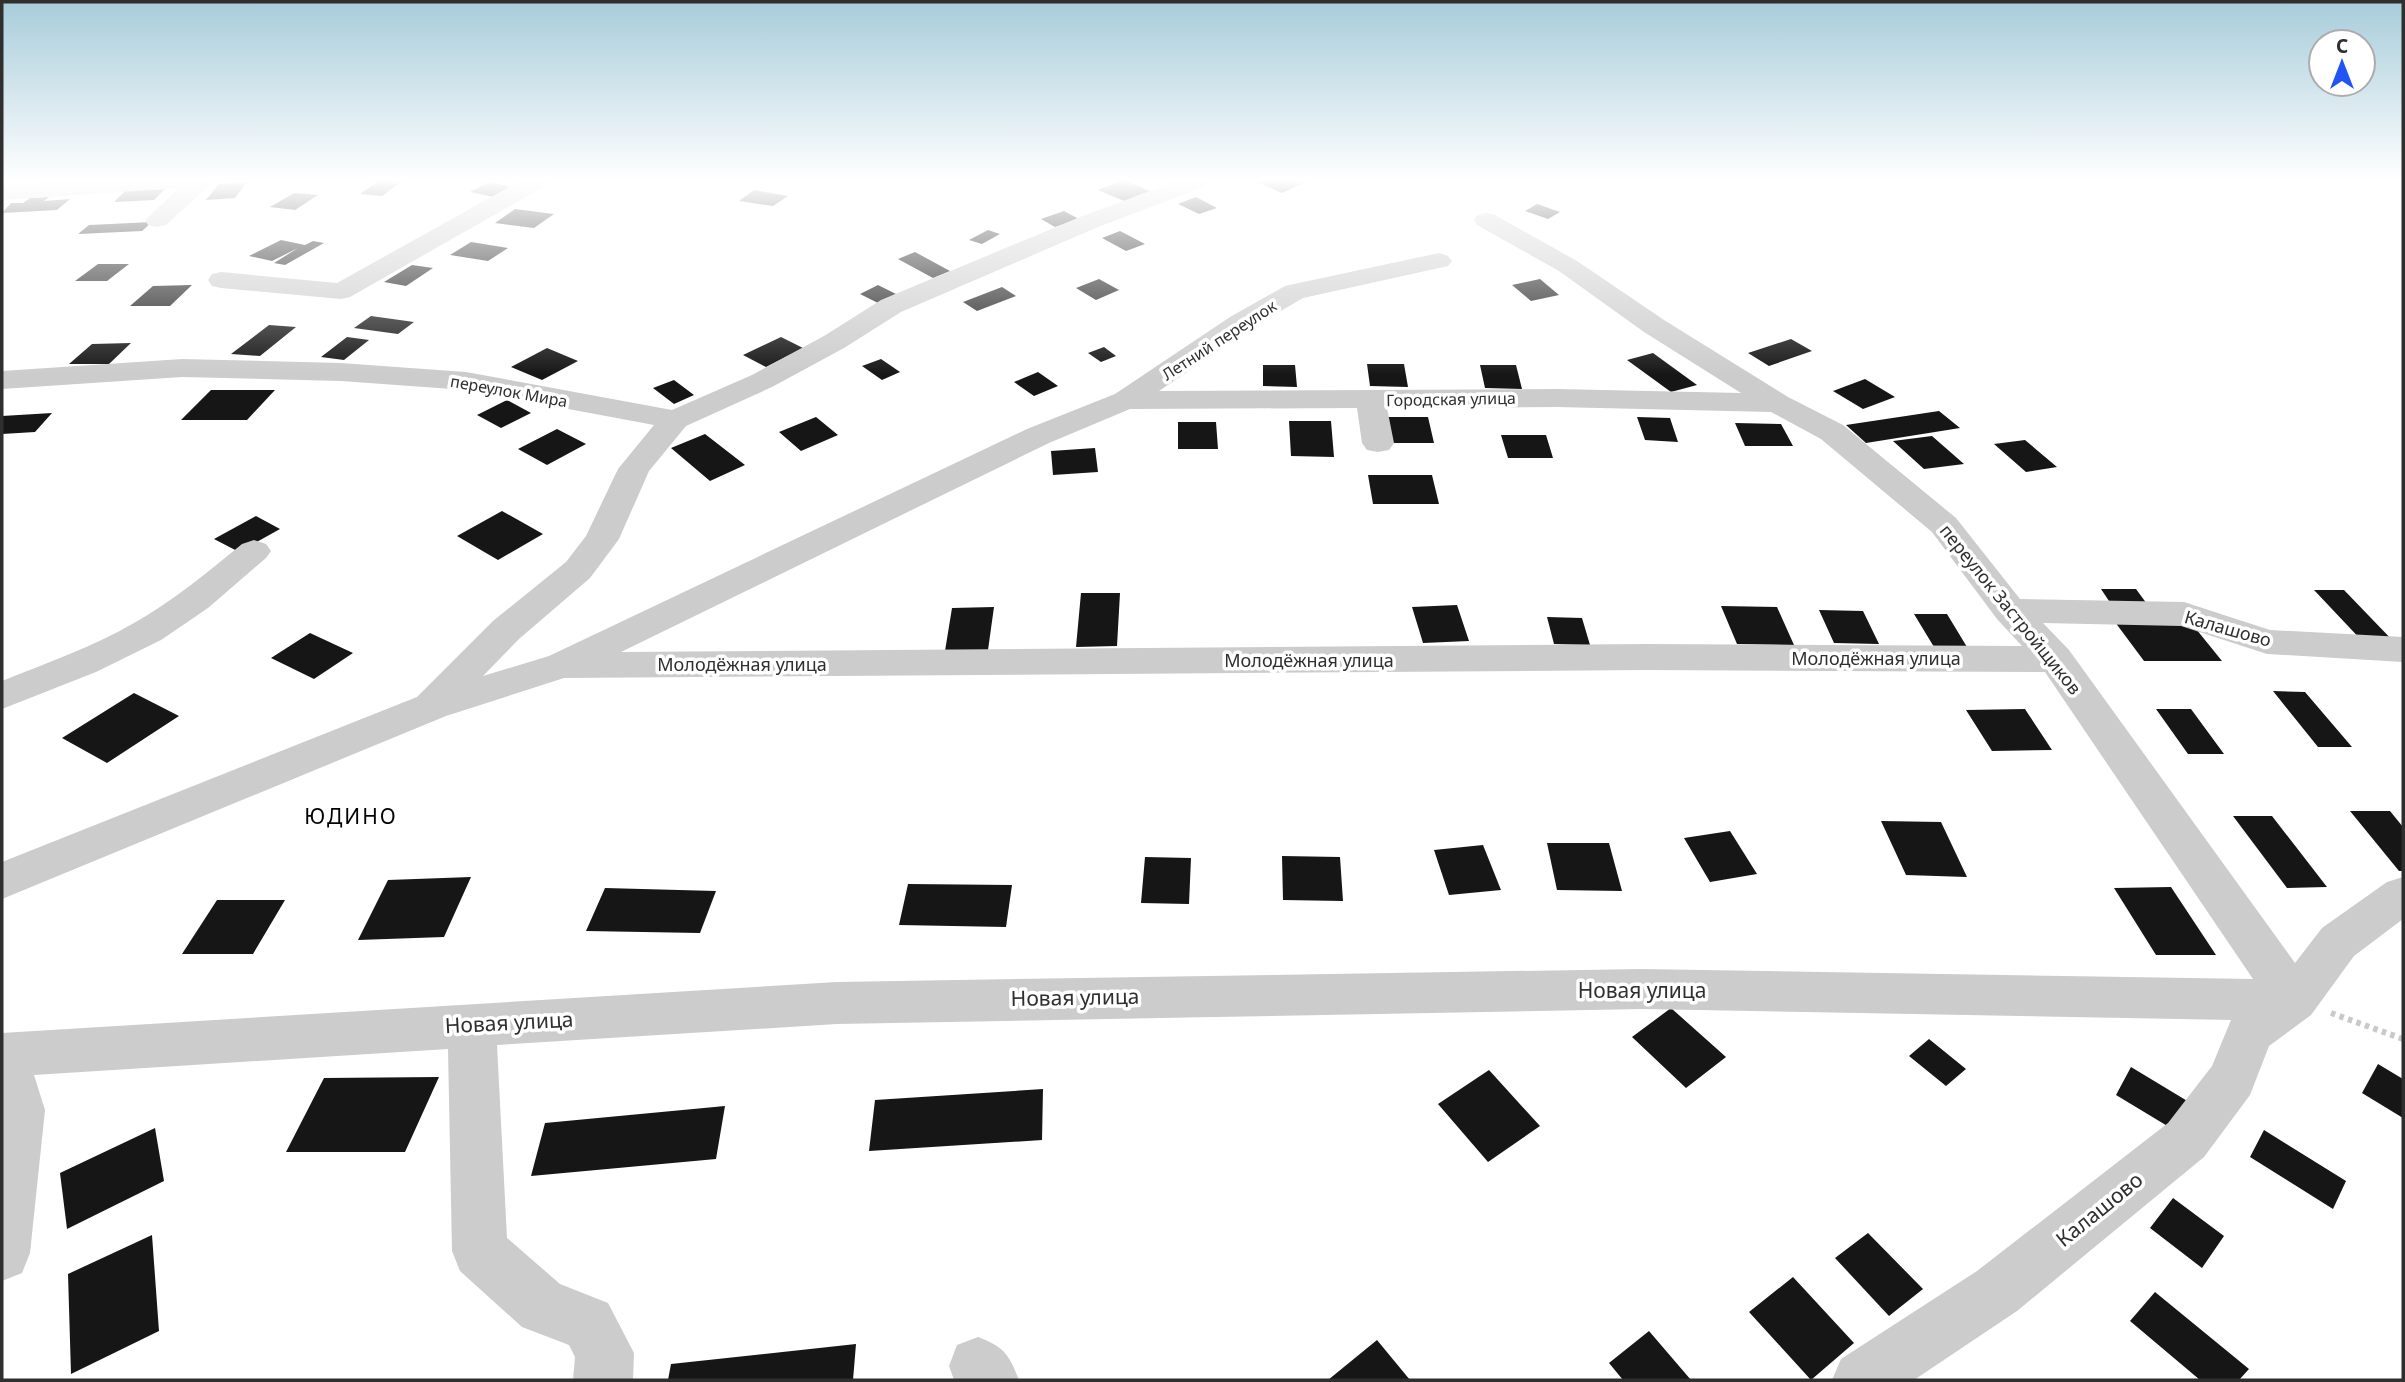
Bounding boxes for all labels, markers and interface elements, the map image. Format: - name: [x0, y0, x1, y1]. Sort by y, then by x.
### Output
- north arrow: [2307, 28, 2377, 98]
- text: С: [2336, 33, 2348, 59]
- street label: Летний переулок: [1157, 294, 1281, 385]
- street label: переулок Мира: [449, 370, 569, 412]
- street label: Городская улица: [1386, 387, 1516, 411]
- street label: переулок Застройщиков: [1935, 519, 2087, 699]
- street label: Калашово: [2182, 604, 2274, 652]
- street label: Молодёжная улица: [1791, 646, 1961, 670]
- street label: Молодёжная улица: [1224, 648, 1394, 672]
- street label: Молодёжная улица: [657, 652, 827, 676]
- district label: ЮДИНО: [304, 802, 398, 830]
- street label: Новая улица: [1578, 976, 1706, 1004]
- street label: Новая улица: [1010, 982, 1140, 1012]
- street label: Новая улица: [444, 1005, 574, 1039]
- street label: Калашово: [2050, 1165, 2148, 1253]

